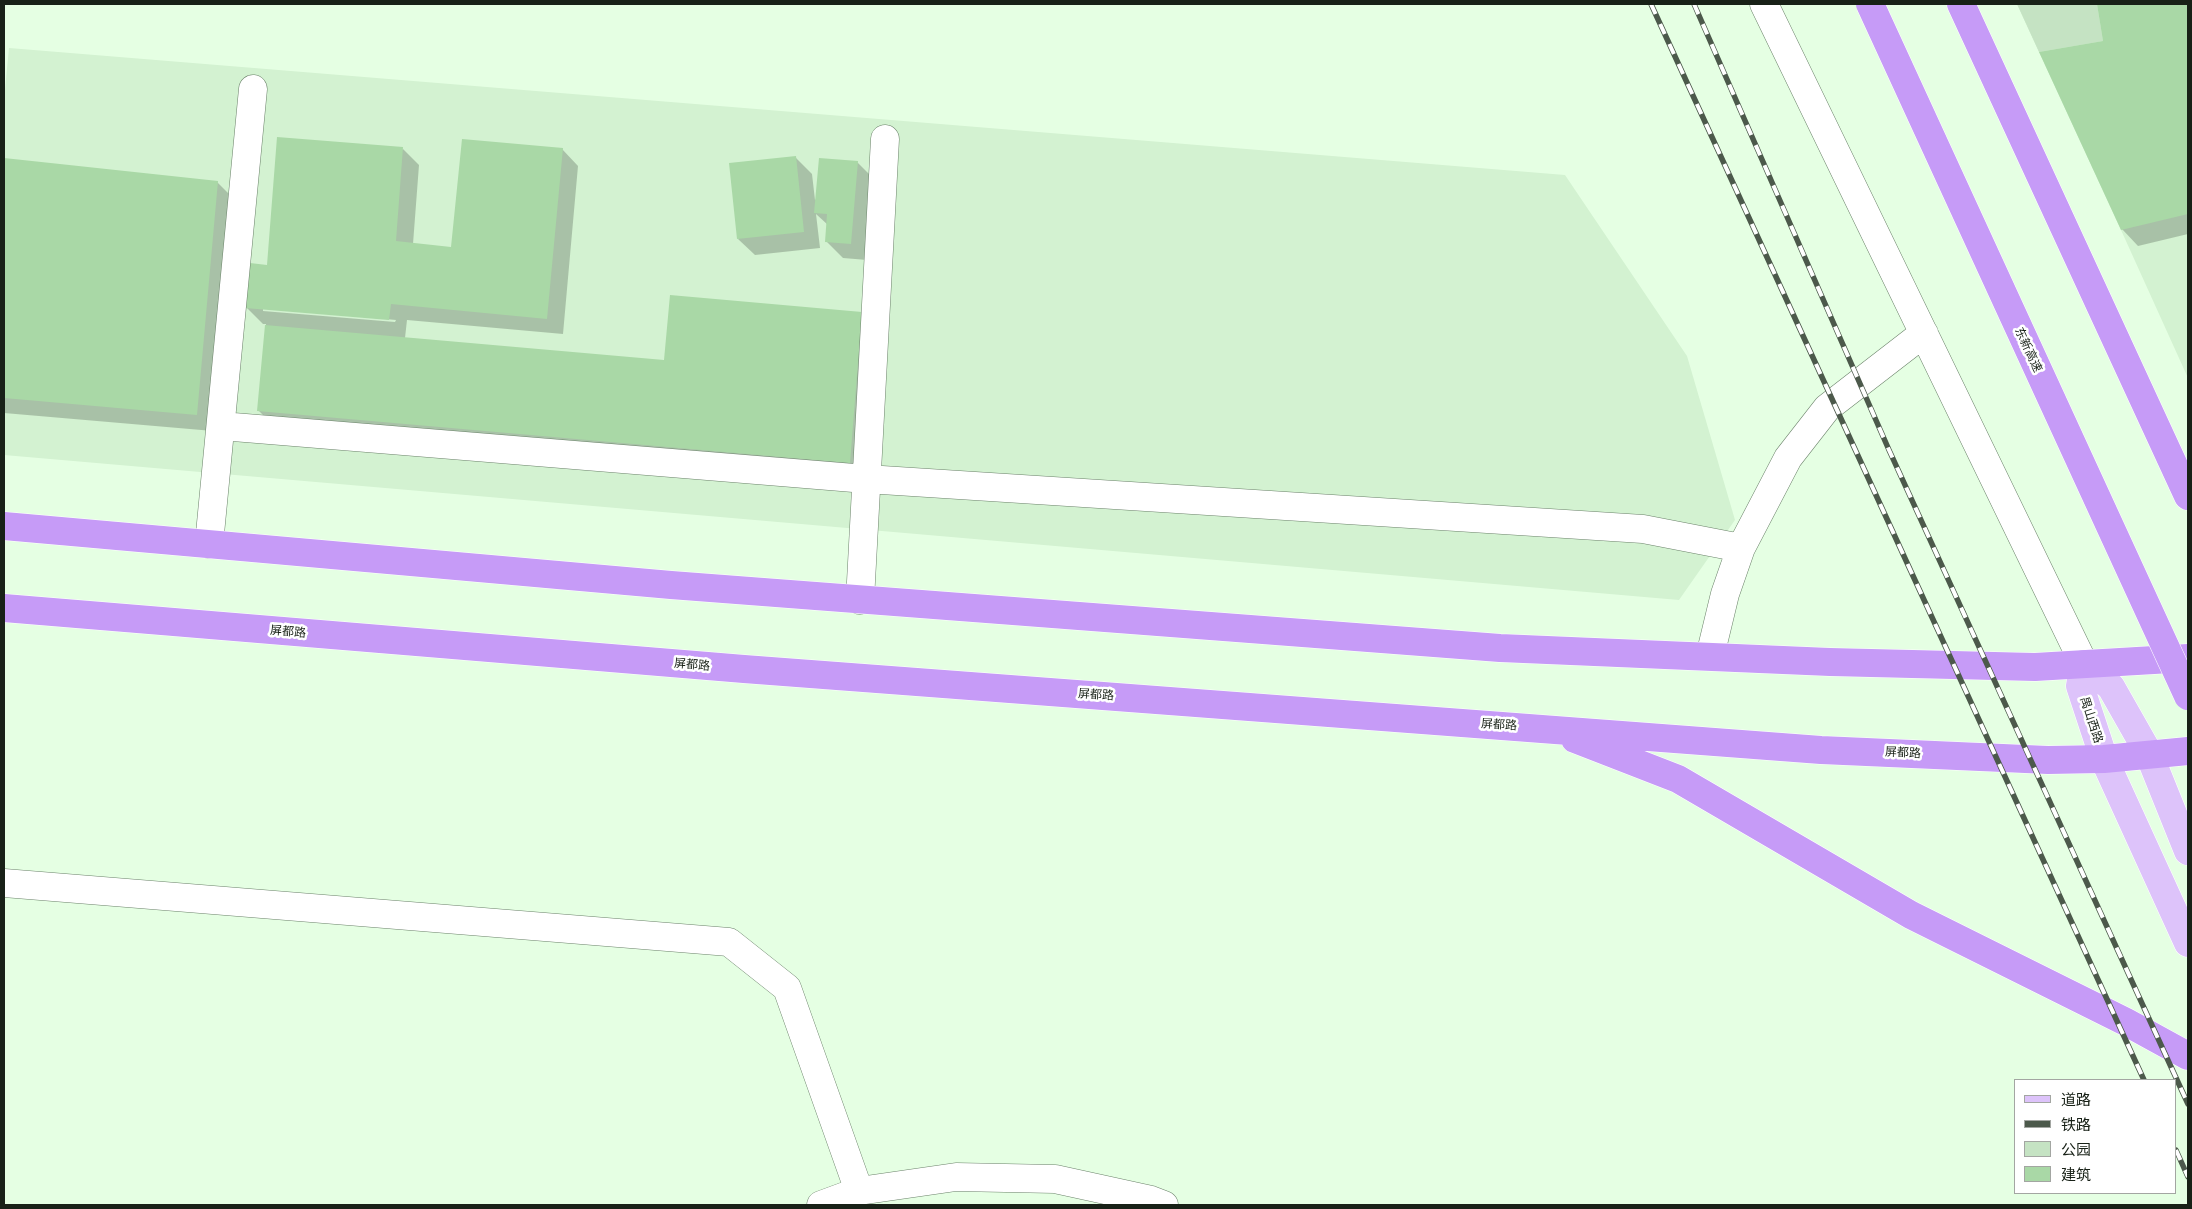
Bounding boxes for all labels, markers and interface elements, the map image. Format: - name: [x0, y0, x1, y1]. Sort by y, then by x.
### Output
- street label: 东新高速: [2011, 325, 2045, 375]
- street label: 屏都路: [269, 623, 307, 641]
- street label: 屏都路: [673, 656, 711, 674]
- street label: 屏都路: [1078, 687, 1114, 703]
- street label: 禺山西路: [2077, 695, 2105, 745]
- street label: 屏都路: [1481, 717, 1517, 733]
- street label: 屏都路: [1885, 745, 1921, 761]
- legend: [2014, 1079, 2177, 1194]
- text: 道路: [2061, 1090, 2091, 1109]
- text: 铁路: [2061, 1115, 2091, 1134]
- text: 公园: [2061, 1140, 2091, 1159]
- text: 建筑: [2061, 1165, 2091, 1184]

